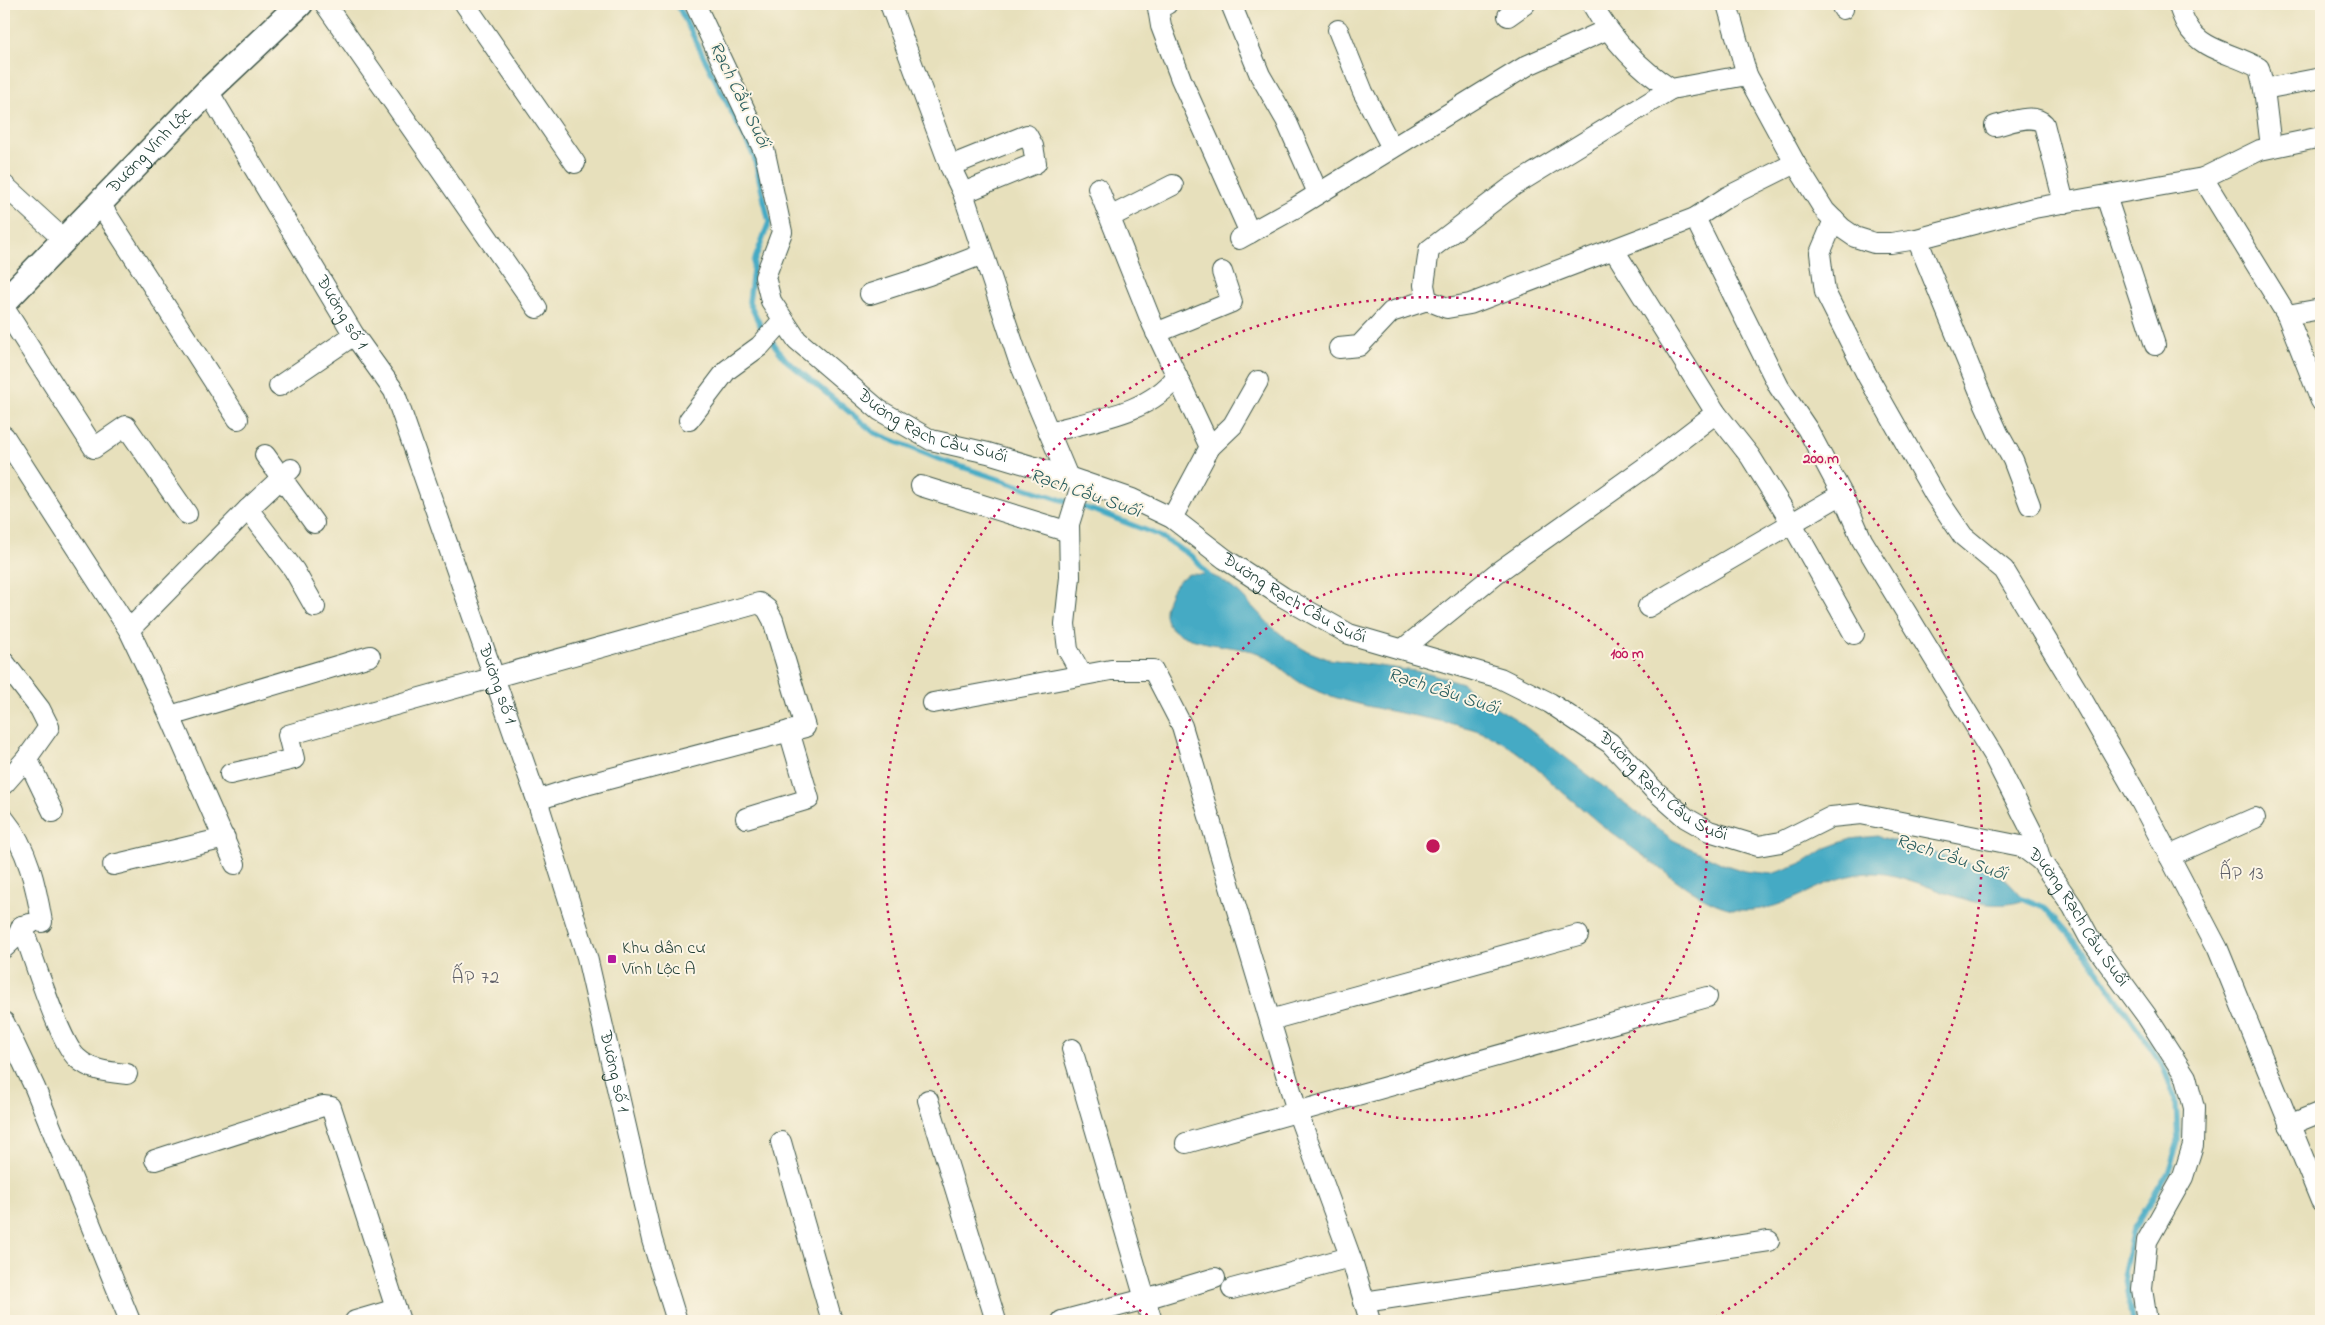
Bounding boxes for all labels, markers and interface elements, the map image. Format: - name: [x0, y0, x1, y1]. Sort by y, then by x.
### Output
- water label: Rạch Cầu Suối: [702, 37, 777, 154]
- street label: Đường Vĩnh Lộc: [101, 102, 198, 201]
- street label: Đường số 1: [308, 270, 374, 356]
- street label: Đường Rạch Cầu Suối: [850, 383, 1010, 471]
- text: 200 m: [1802, 448, 1839, 470]
- water label: Rạch Cầu Suối: [1026, 462, 1146, 526]
- street label: Đường Rạch Cầu Suối: [1215, 547, 1369, 651]
- street label: Đường số 1: [470, 640, 523, 728]
- text: 100 m: [1610, 643, 1644, 665]
- water label: Rạch Cầu Suối: [1384, 661, 1504, 723]
- street label: Đường Rạch Cầu Suối: [1592, 725, 1730, 849]
- water label: Rạch Cầu Suối: [1892, 827, 2012, 889]
- centre of rings: [1424, 837, 1442, 855]
- street label: Đường Rạch Cầu Suối: [2021, 841, 2135, 993]
- district label: ẤP 13: [2219, 858, 2265, 888]
- place label: Khu dân cư Vĩnh Lộc A: [621, 936, 705, 983]
- marker: Khu dân cư Vĩnh Lộc A: [606, 953, 618, 965]
- district label: ẤP 72: [452, 962, 500, 992]
- street label: Đường số 1: [591, 1027, 635, 1115]

